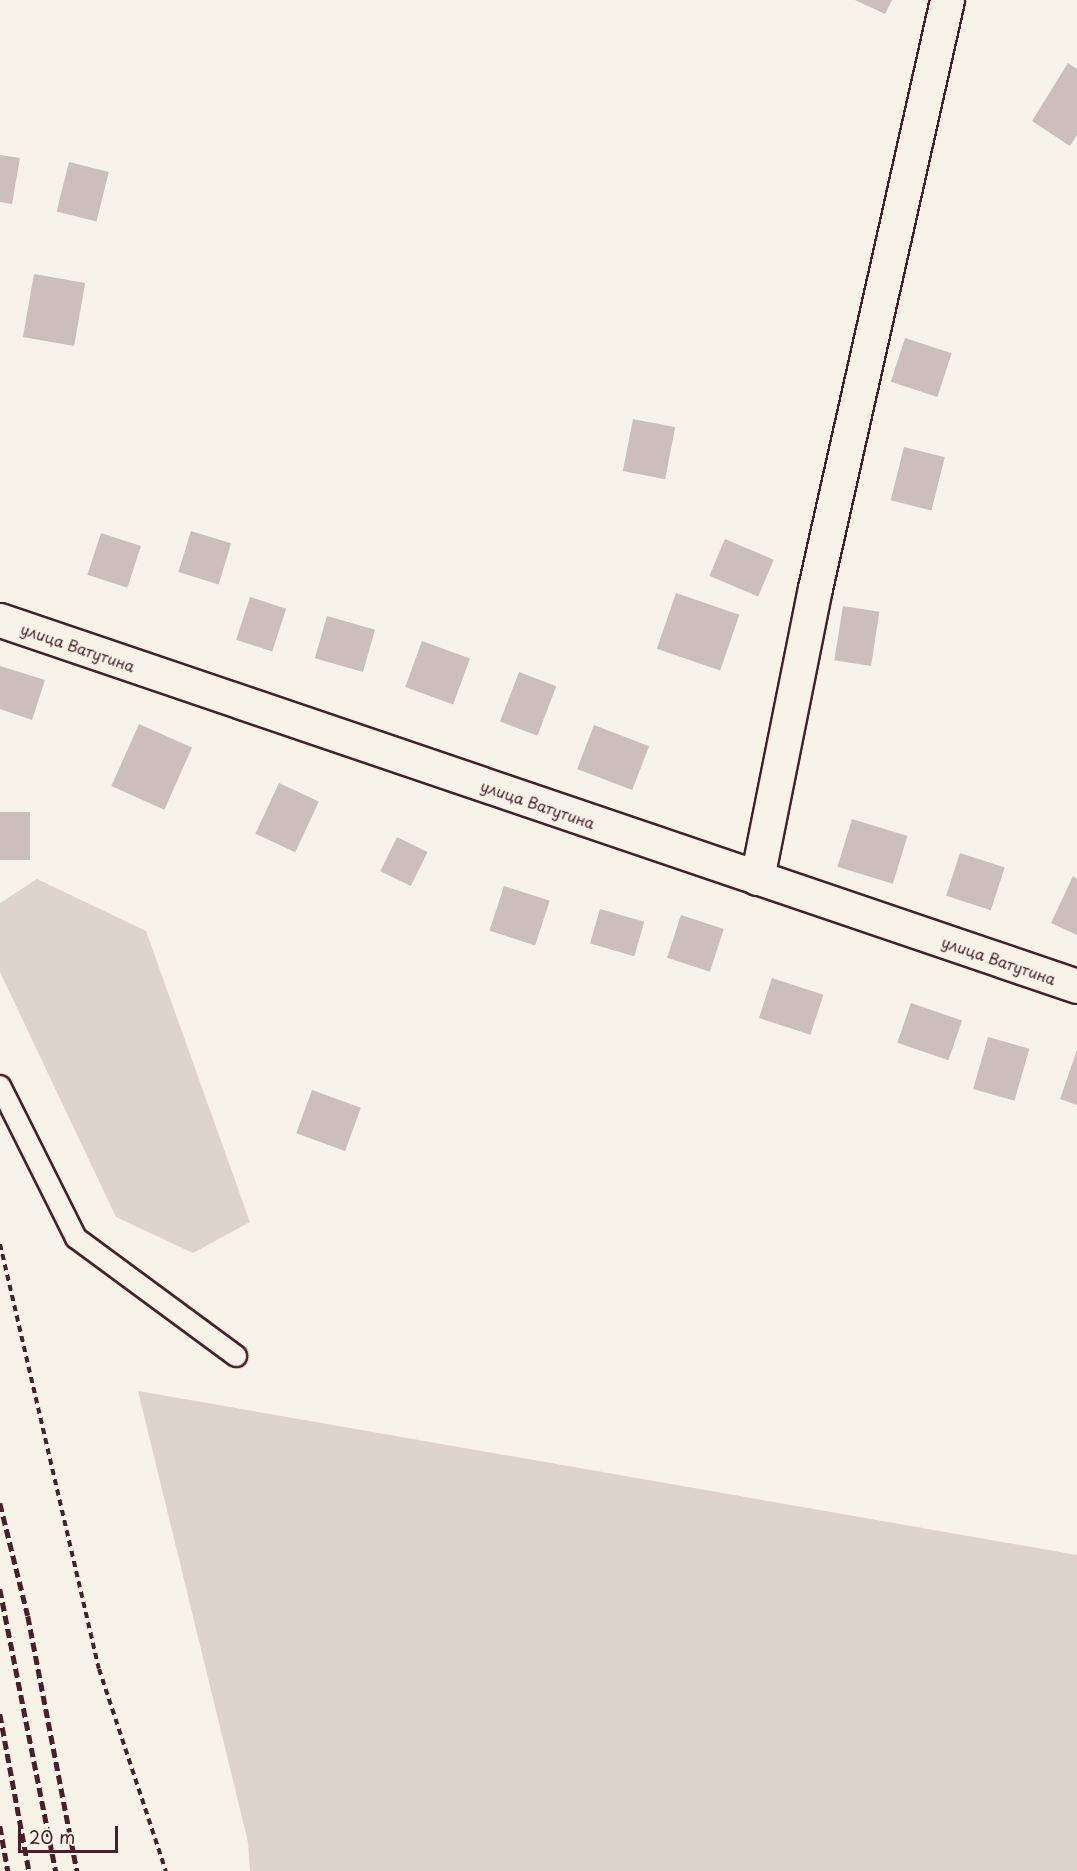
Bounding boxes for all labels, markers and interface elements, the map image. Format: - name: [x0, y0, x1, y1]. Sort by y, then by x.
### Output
- street label: улица Ватутина: [18, 619, 138, 675]
- street label: улица Ватутина: [478, 776, 598, 832]
- street label: улица Ватутина: [939, 932, 1059, 988]
- scale bar: [21, 1814, 122, 1852]
- text: 20 m: [29, 1823, 75, 1850]

